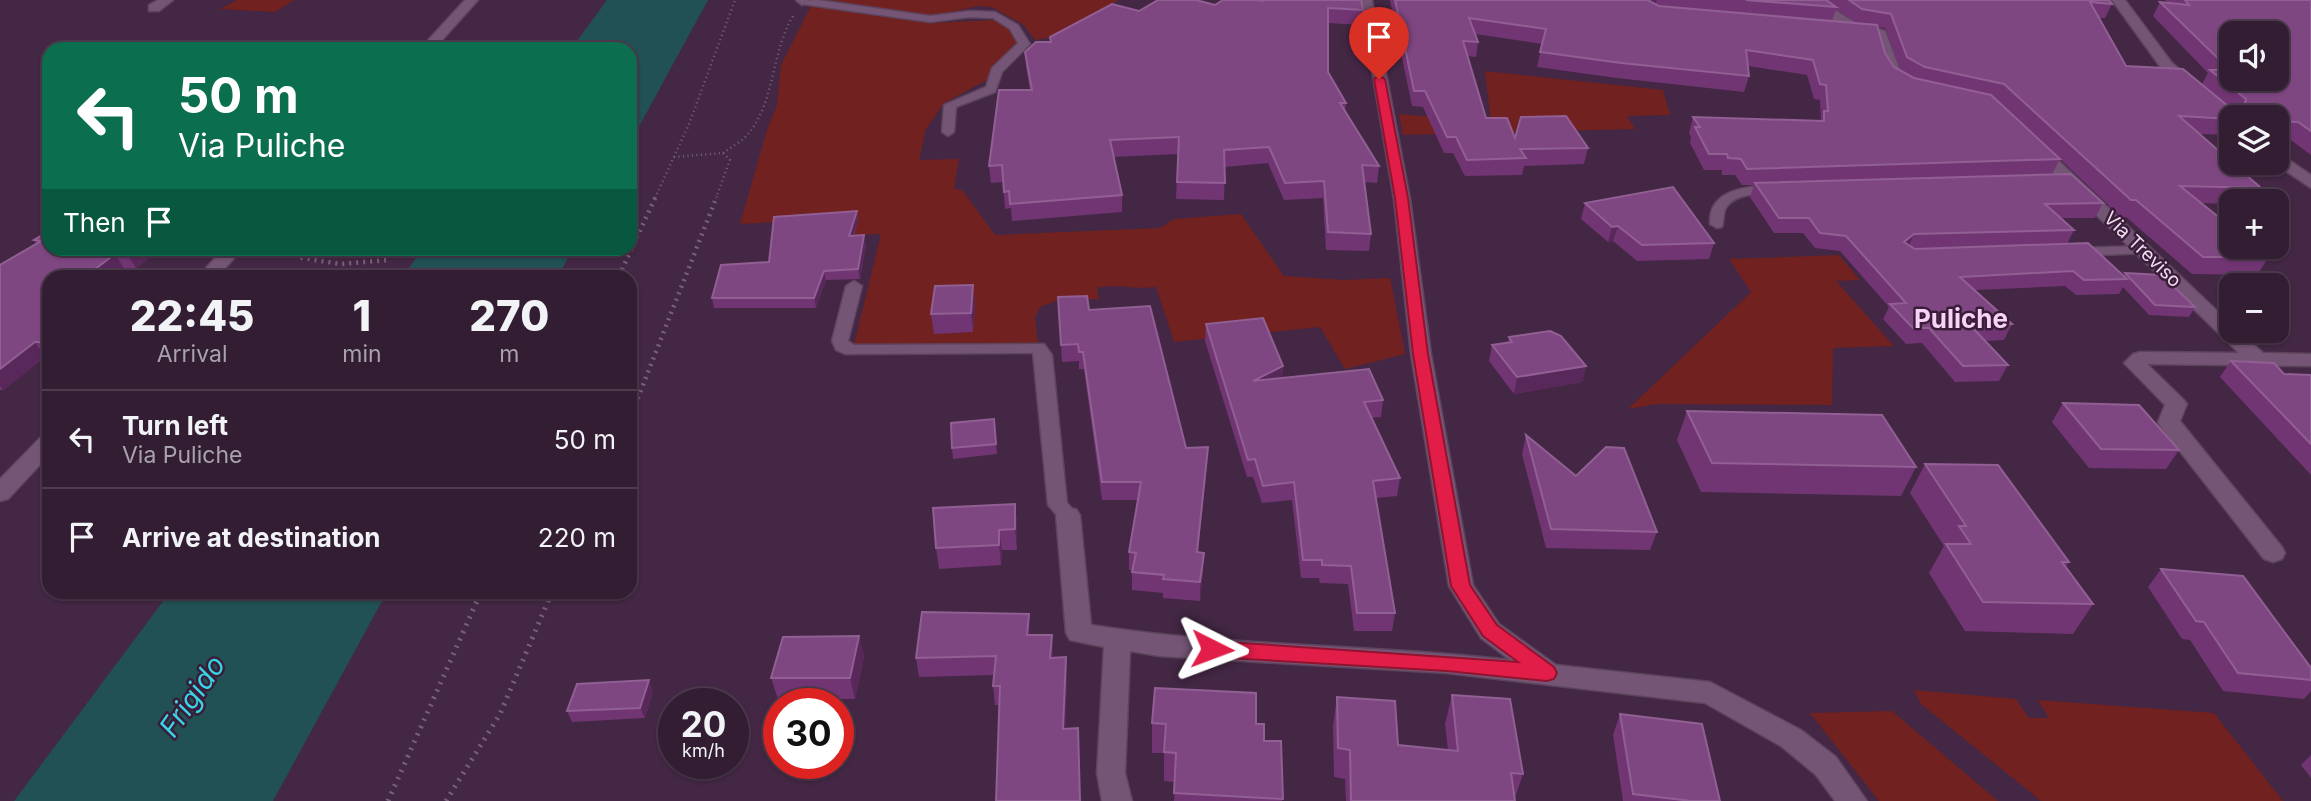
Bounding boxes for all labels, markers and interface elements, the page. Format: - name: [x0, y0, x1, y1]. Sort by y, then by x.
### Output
- pin: [1349, 7, 1409, 79]
- icon: arrive: [1360, 18, 1398, 56]
- map controls: [2219, 21, 2289, 343]
- button: sound: [2219, 21, 2289, 91]
- text: 50 m: [178, 66, 299, 125]
- icon: left: [63, 70, 154, 161]
- button: layers: [2219, 105, 2289, 175]
- text: Via Puliche: [178, 126, 346, 165]
- button: +: [2219, 189, 2289, 259]
- icon: arrive: [140, 203, 178, 241]
- text: Then: [63, 207, 126, 238]
- street label: Via Treviso: [2099, 207, 2186, 292]
- button: −: [2219, 273, 2289, 343]
- text: 22:45: [130, 290, 254, 341]
- text: 1: [353, 290, 371, 341]
- text: 270: [469, 290, 549, 341]
- district label: Puliche: [1914, 303, 2008, 334]
- text: Arrival: [157, 340, 228, 368]
- text: min: [342, 340, 382, 368]
- text: m: [499, 340, 519, 368]
- text: Turn left: [122, 410, 228, 441]
- icon: left: [63, 420, 101, 458]
- text: 50 m: [554, 424, 616, 455]
- text: Via Puliche: [122, 441, 242, 469]
- icon: arrive: [63, 518, 101, 556]
- text: Arrive at destination: [122, 522, 381, 553]
- text: 220 m: [538, 522, 616, 553]
- position arrow: [1175, 612, 1249, 686]
- water label: Frigido: [152, 649, 232, 743]
- speed limit sign: 30: [763, 688, 854, 779]
- text: 20: [681, 703, 726, 745]
- text: km/h: [682, 740, 725, 761]

